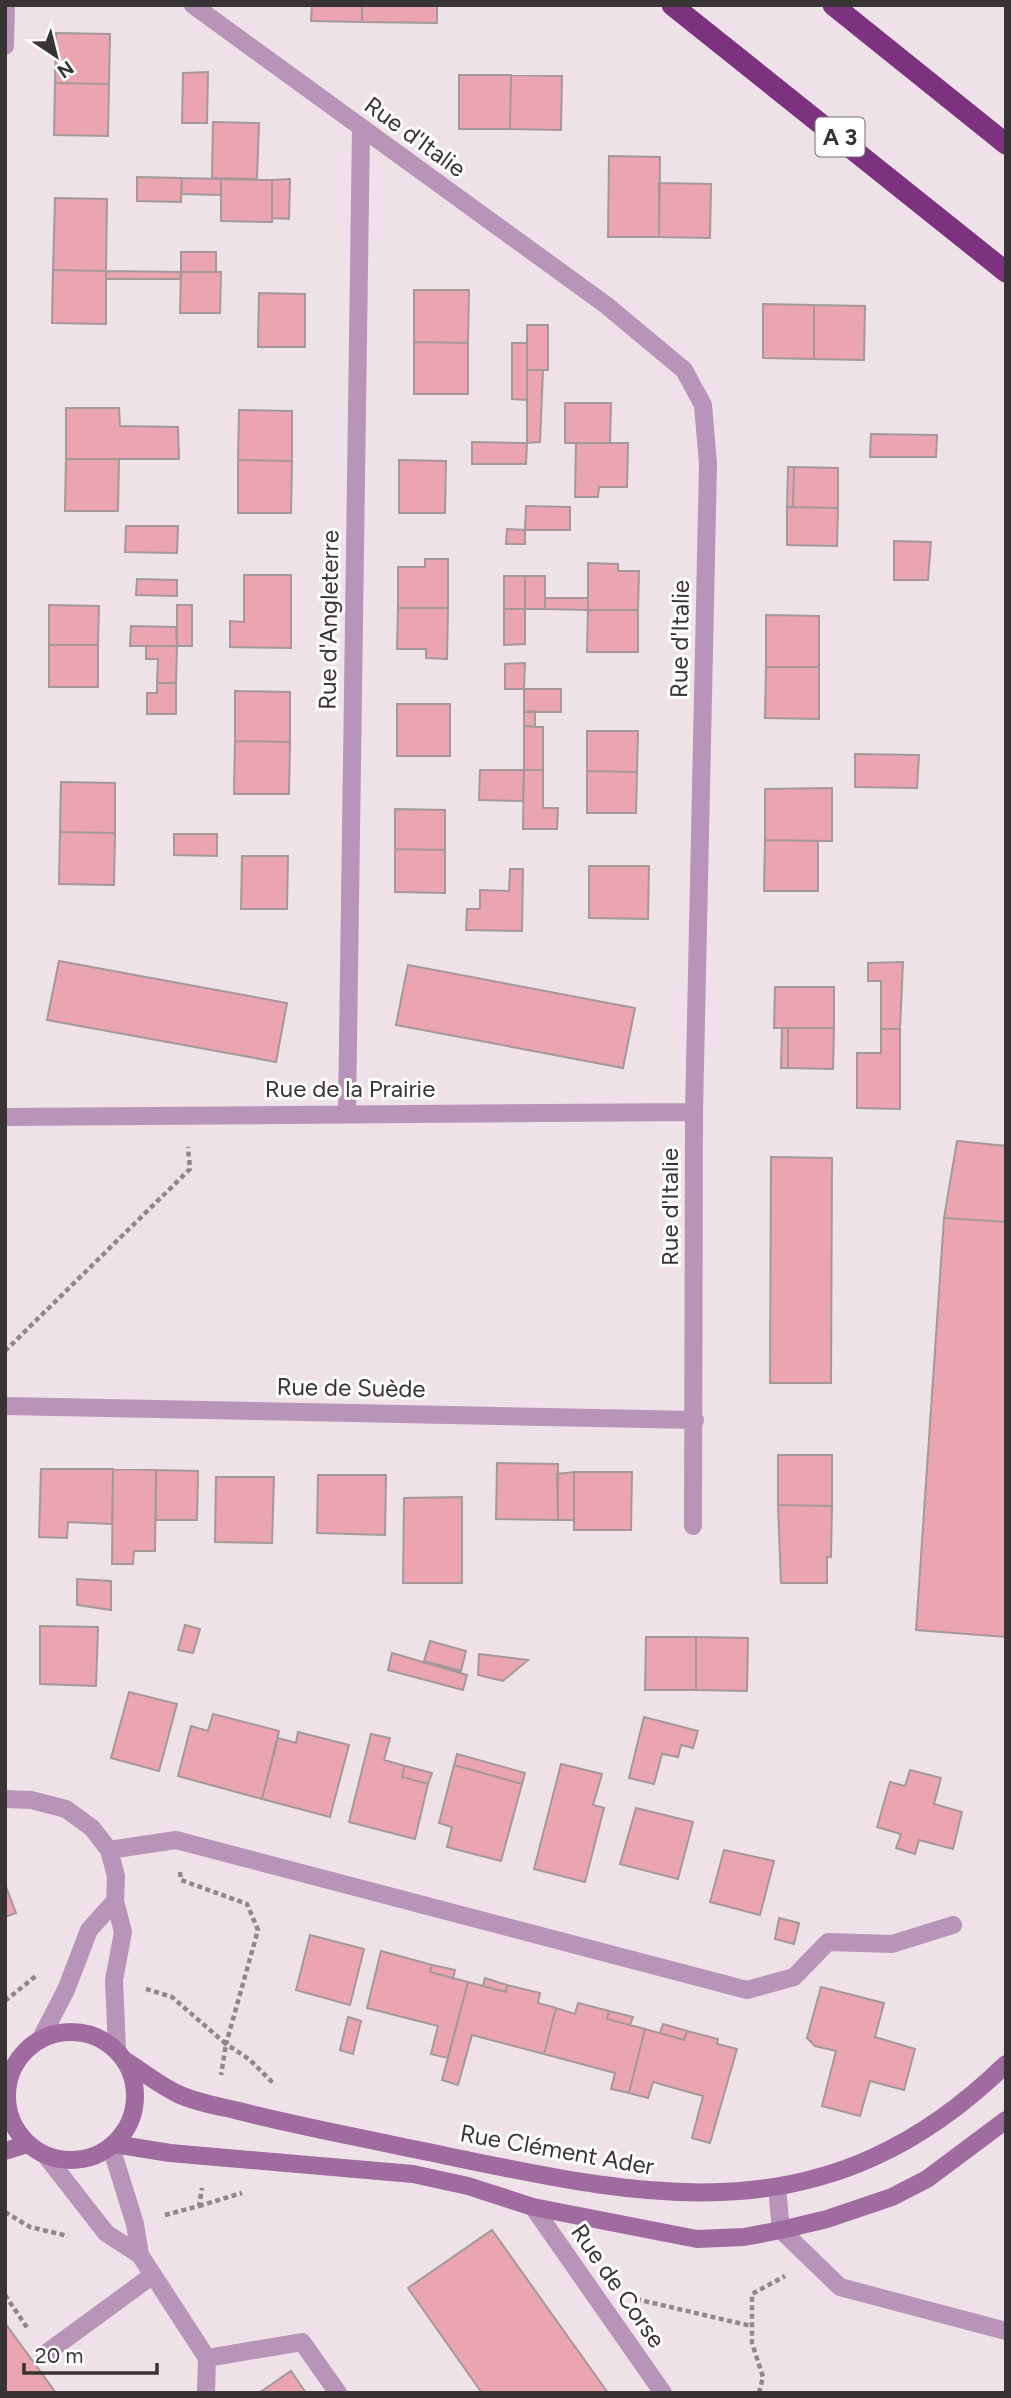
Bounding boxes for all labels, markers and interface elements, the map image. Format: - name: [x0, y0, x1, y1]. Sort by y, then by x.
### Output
- north arrow: [21, 21, 91, 91]
- text: N: [53, 56, 78, 83]
- street label: Rue d'Italie: [359, 90, 472, 183]
- road number: A 3: [816, 118, 864, 156]
- street label: Rue d'Angleterre: [312, 530, 345, 710]
- street label: Rue d'Italie: [664, 580, 695, 698]
- street label: Rue de la Prairie: [265, 1074, 435, 1103]
- street label: Rue d'Italie: [655, 1148, 684, 1266]
- street label: Rue de Suède: [276, 1372, 426, 1403]
- street label: Rue Clément Ader: [458, 2118, 656, 2181]
- street label: Rue de Corse: [565, 2218, 672, 2353]
- scale bar: [24, 2332, 158, 2376]
- text: 20 m: [35, 2343, 83, 2368]

